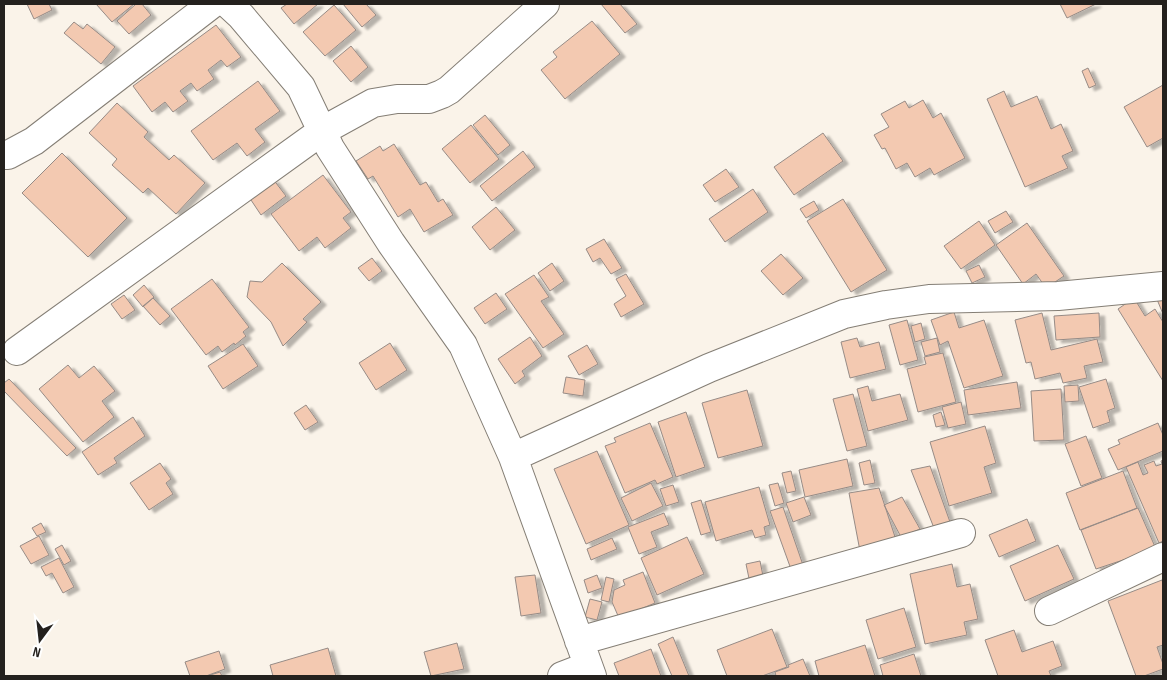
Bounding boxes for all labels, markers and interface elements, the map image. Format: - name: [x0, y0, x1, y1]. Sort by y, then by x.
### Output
- north arrow: [15, 615, 65, 665]
- text: N: [31, 643, 43, 661]

